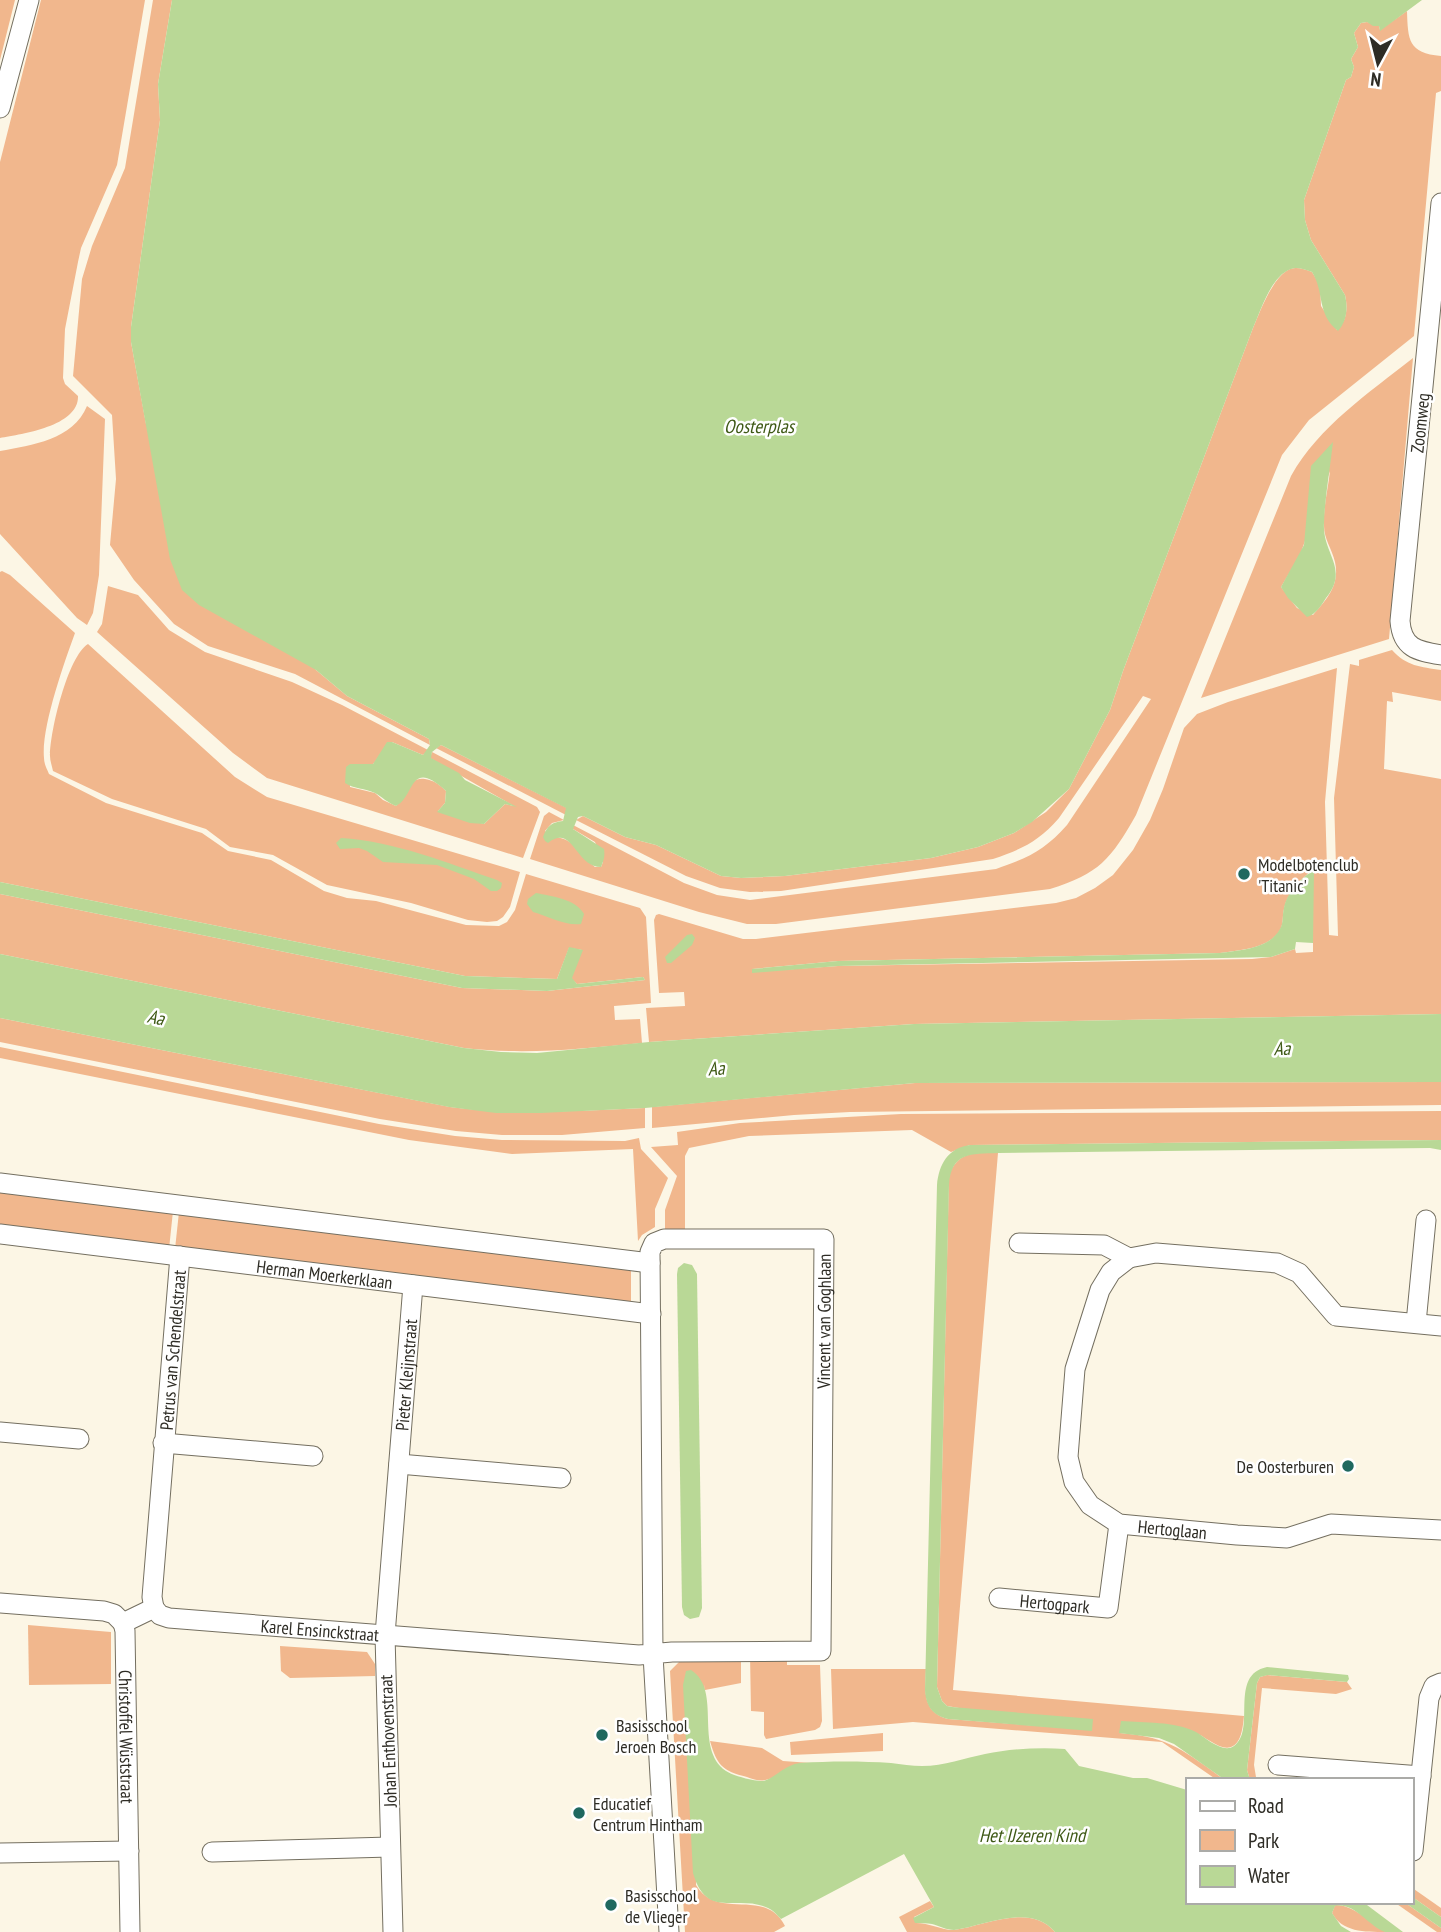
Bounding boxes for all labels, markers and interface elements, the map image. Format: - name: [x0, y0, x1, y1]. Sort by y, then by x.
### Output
- north arrow: [1343, 28, 1413, 98]
- text: N: [1369, 67, 1382, 92]
- street label: Zoomweg: [1405, 392, 1435, 454]
- water label: Oosterplas: [724, 414, 796, 438]
- place label: Modelbotenclub 'Titanic': [1258, 853, 1359, 897]
- marker: Modelbotenclub 'Titanic': [1236, 866, 1252, 882]
- water label: Aa: [146, 1004, 168, 1031]
- water label: Aa: [1273, 1036, 1292, 1060]
- water label: Aa: [707, 1055, 727, 1081]
- street label: Herman Moerkerklaan: [255, 1254, 394, 1294]
- street label: Vincent van Goghlaan: [811, 1254, 835, 1390]
- street label: Petrus van Schendelstraat: [154, 1269, 190, 1431]
- street label: Pieter Kleijnstraat: [390, 1318, 422, 1432]
- place label: De Oosterburen: [1236, 1455, 1334, 1478]
- marker: De Oosterburen: [1340, 1458, 1356, 1474]
- street label: Hertoglaan: [1137, 1514, 1208, 1544]
- street label: Hertogpark: [1019, 1588, 1091, 1618]
- street label: Karel Ensinckstraat: [260, 1614, 380, 1646]
- street label: Christoffel Wüststraat: [114, 1670, 139, 1804]
- street label: Johan Enthovenstraat: [374, 1674, 402, 1809]
- place label: Basisschool Jeroen Bosch: [615, 1714, 696, 1758]
- marker: Basisschool Jeroen Bosch: [594, 1727, 610, 1743]
- legend: [1186, 1778, 1413, 1904]
- place label: Educatief Centrum Hintham: [593, 1792, 703, 1836]
- text: Road: [1248, 1792, 1284, 1819]
- marker: Educatief Centrum Hintham: [571, 1805, 587, 1821]
- water label: Het IJzeren Kind: [979, 1823, 1088, 1847]
- text: Park: [1248, 1827, 1279, 1854]
- text: Water: [1248, 1862, 1290, 1889]
- place label: Basisschool de Vlieger: [625, 1884, 698, 1928]
- marker: Basisschool de Vlieger: [603, 1897, 619, 1913]

